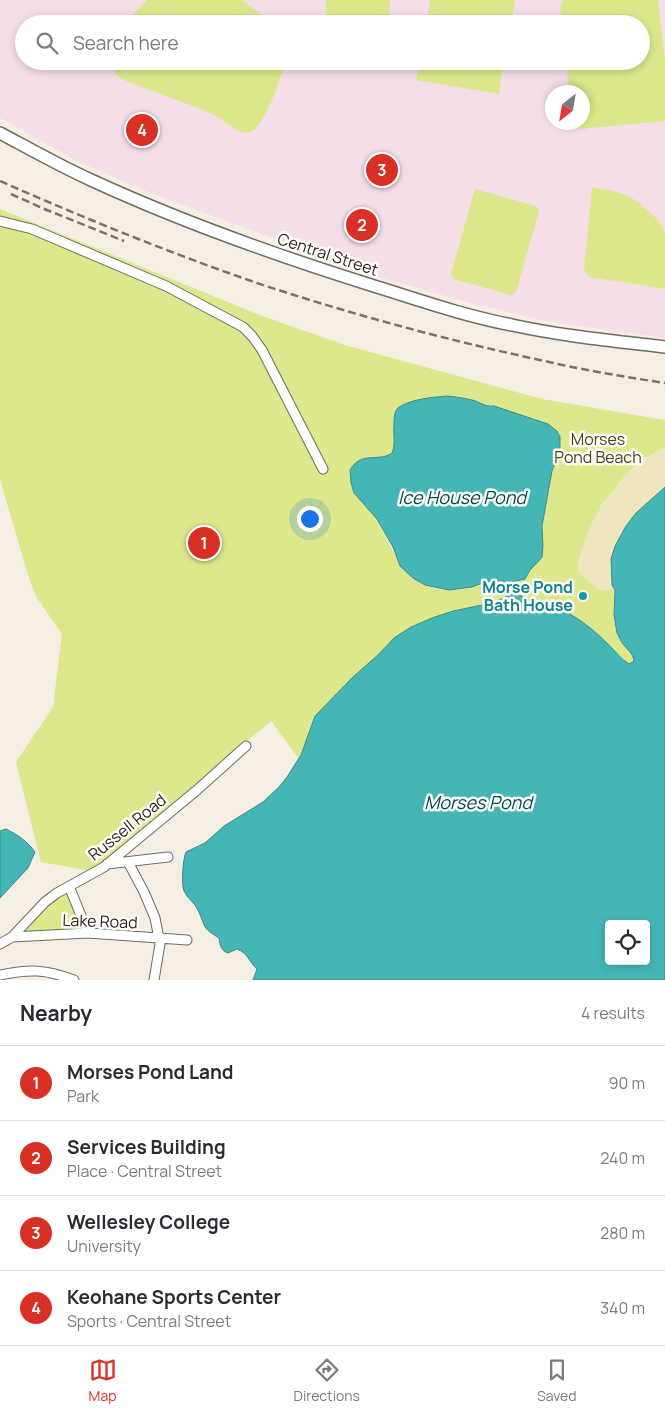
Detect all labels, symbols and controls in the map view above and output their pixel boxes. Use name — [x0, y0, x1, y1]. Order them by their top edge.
search box — [15, 15, 650, 70]
icon: search — [33, 29, 61, 57]
text: Search here — [73, 30, 179, 56]
north arrow — [545, 85, 590, 130]
pin: 4 — [126, 111, 158, 149]
pin: 3 — [366, 151, 398, 189]
pin: 2 — [346, 206, 378, 244]
street label: Central Street — [275, 227, 381, 281]
park label: Morses Pond Beach — [554, 428, 642, 468]
water label: Ice House Pond — [398, 485, 528, 509]
your location — [297, 506, 323, 532]
pin: 1 — [188, 524, 220, 562]
place label: Morse Pond Bath House — [482, 576, 573, 616]
marker: Morse Pond Bath House — [577, 590, 589, 602]
street label: Russell Road — [83, 789, 171, 865]
water label: Morses Pond — [424, 790, 534, 814]
street label: Lake Road — [62, 909, 138, 933]
map controls — [605, 920, 650, 965]
button: locate — [605, 920, 650, 965]
text: Nearby — [20, 999, 92, 1027]
text: 4 results — [581, 1002, 645, 1024]
text: Morses Pond Land — [67, 1059, 234, 1085]
text: 1 — [32, 1072, 40, 1094]
text: 90 m — [609, 1072, 645, 1094]
text: Park — [67, 1085, 99, 1107]
text: Services Building — [67, 1134, 226, 1160]
text: 2 — [31, 1147, 41, 1169]
text: 240 m — [600, 1147, 645, 1169]
text: Place · Central Street — [67, 1160, 222, 1182]
text: Wellesley College — [67, 1209, 230, 1235]
text: 3 — [31, 1222, 41, 1244]
text: 280 m — [600, 1222, 645, 1244]
text: University — [67, 1235, 141, 1257]
text: Keohane Sports Center — [67, 1284, 281, 1310]
text: 4 — [31, 1297, 41, 1319]
text: 340 m — [600, 1297, 645, 1319]
text: Sports · Central Street — [67, 1310, 231, 1332]
tab: Map — [89, 1356, 117, 1405]
tab: Directions — [294, 1356, 360, 1405]
tab: Saved — [537, 1356, 576, 1405]

